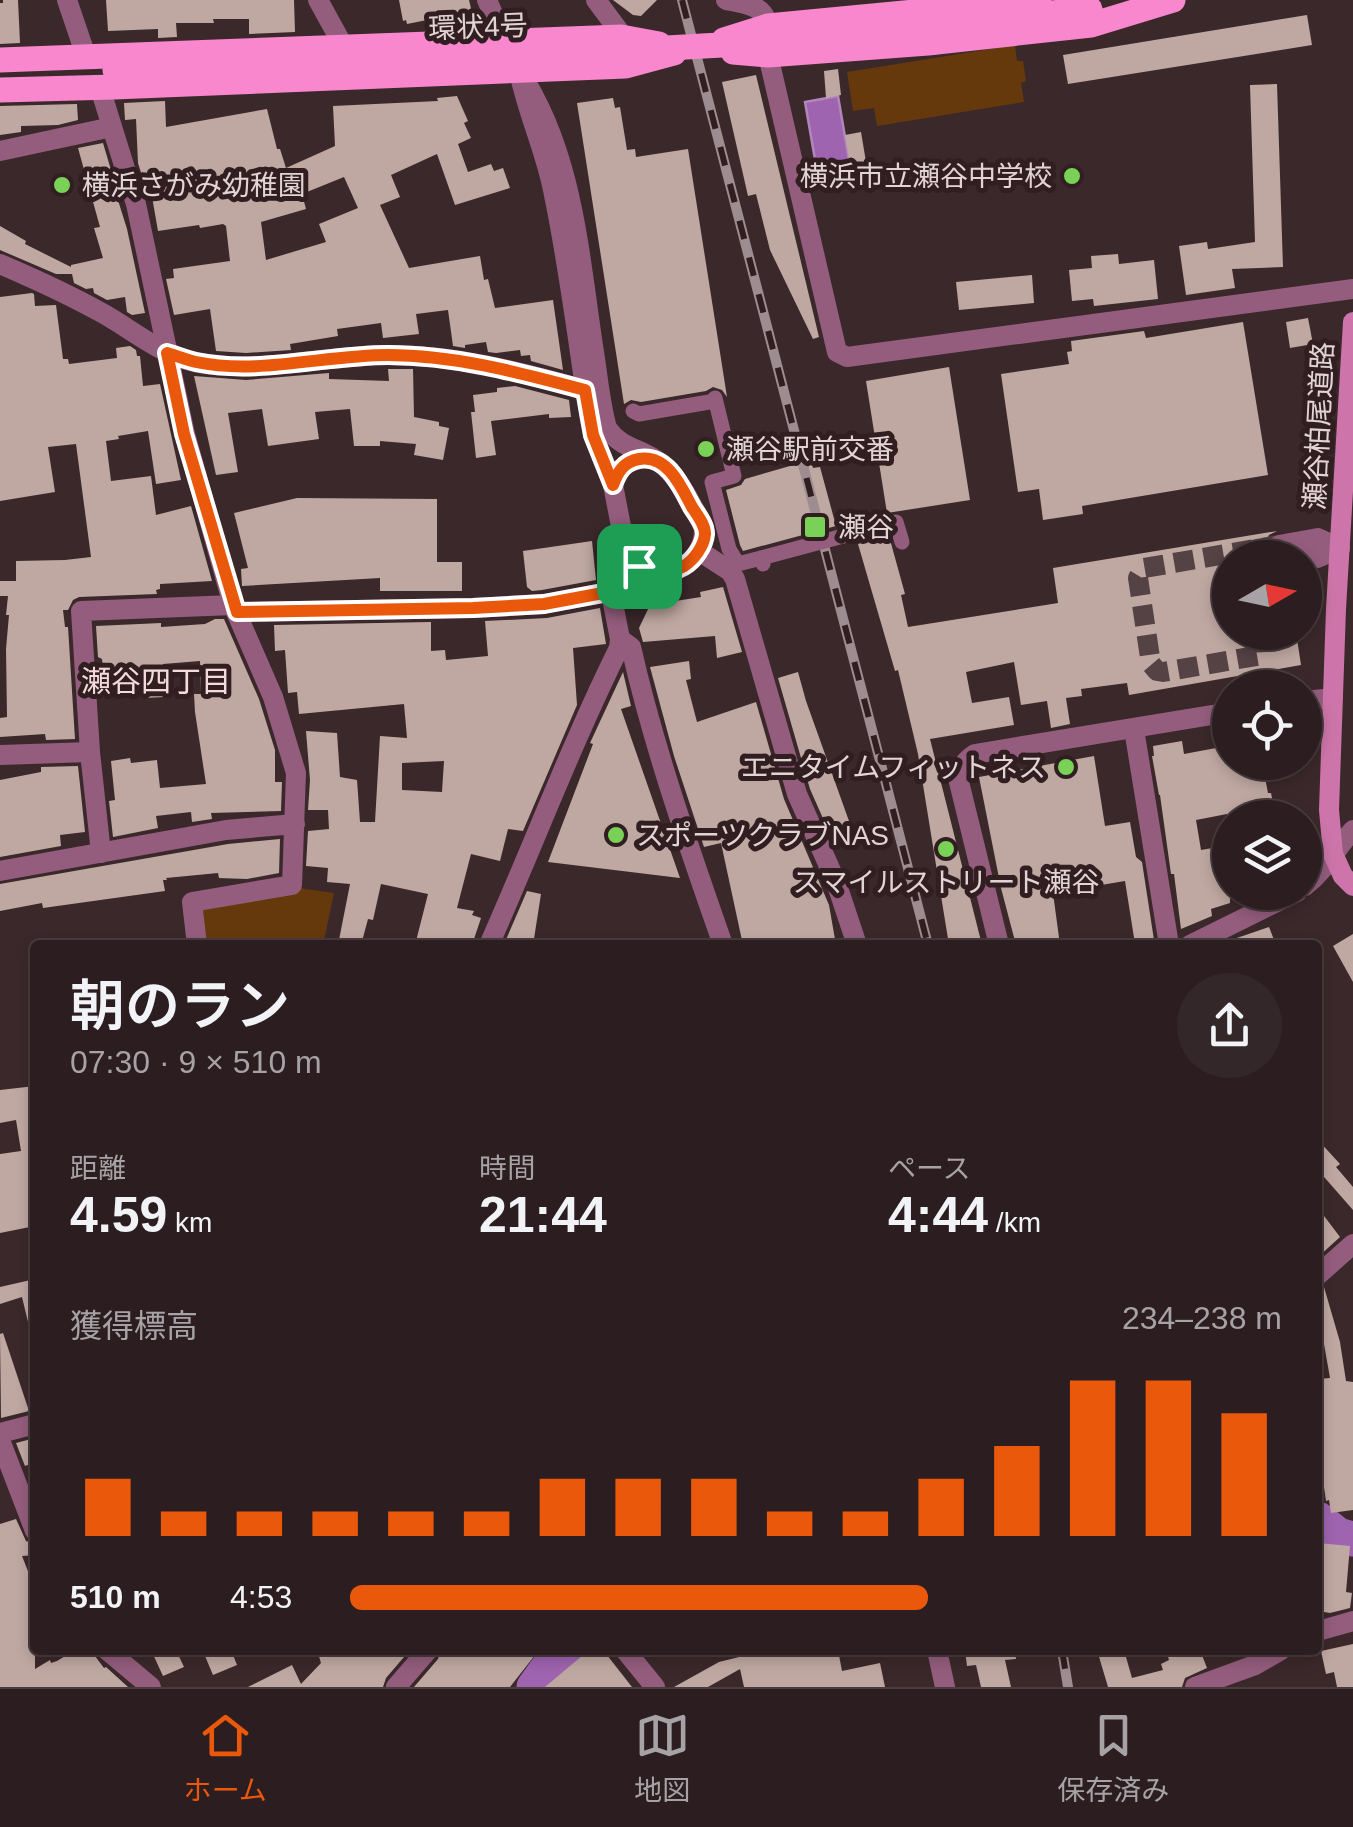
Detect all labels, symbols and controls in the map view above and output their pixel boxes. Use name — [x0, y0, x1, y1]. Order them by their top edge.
street label: 環状4号 — [428, 10, 528, 44]
place label: 横浜市立瀬谷中学校 — [800, 161, 1052, 192]
marker: 横浜市立瀬谷中学校 — [1061, 165, 1083, 187]
place label: 横浜さがみ幼稚園 — [82, 170, 306, 201]
marker: 横浜さがみ幼稚園 — [51, 174, 73, 196]
street label: 瀬谷柏尾道路 — [1299, 341, 1339, 511]
place label: 瀬谷駅前交番 — [726, 434, 894, 465]
marker: 瀬谷駅前交番 — [695, 438, 717, 460]
place label: 瀬谷 — [838, 512, 894, 543]
marker: 瀬谷 — [802, 514, 828, 540]
pin — [597, 524, 682, 609]
icon: arrive — [612, 539, 667, 594]
north arrow — [1212, 540, 1322, 650]
map controls — [1212, 540, 1322, 910]
district label: 瀬谷四丁目 — [81, 665, 231, 698]
button: locate — [1212, 670, 1322, 780]
place label: エニタイムフィットネス — [741, 752, 1046, 783]
marker: エニタイムフィットネス — [1055, 756, 1077, 778]
button: layers — [1212, 800, 1322, 910]
place label: スポーツクラブNAS — [636, 820, 889, 851]
marker: スポーツクラブNAS — [605, 824, 627, 846]
marker: スマイルストリート瀬谷 — [935, 838, 957, 860]
place label: スマイルストリート瀬谷 — [792, 867, 1100, 898]
button: share — [1177, 973, 1282, 1078]
text: 朝のラン — [70, 975, 290, 1037]
text: 07:30 · 9 × 510 m — [70, 1044, 322, 1080]
text: 距離 — [70, 1153, 126, 1184]
text: 時間 — [479, 1153, 535, 1184]
text: ペース — [888, 1153, 971, 1184]
text: 4.59 — [70, 1187, 167, 1243]
text: 21:44 — [479, 1187, 607, 1243]
text: 4:44 — [888, 1187, 988, 1243]
text: km — [167, 1207, 212, 1238]
text: /km — [988, 1207, 1041, 1238]
text: 234–238 m — [1122, 1300, 1282, 1336]
text: 獲得標高 — [70, 1308, 198, 1344]
text: 510 m — [70, 1579, 161, 1615]
text: 4:53 — [230, 1579, 292, 1615]
tab: ホーム — [184, 1708, 267, 1808]
tab: 地図 — [634, 1708, 690, 1808]
tab: 保存済み — [1057, 1708, 1169, 1808]

